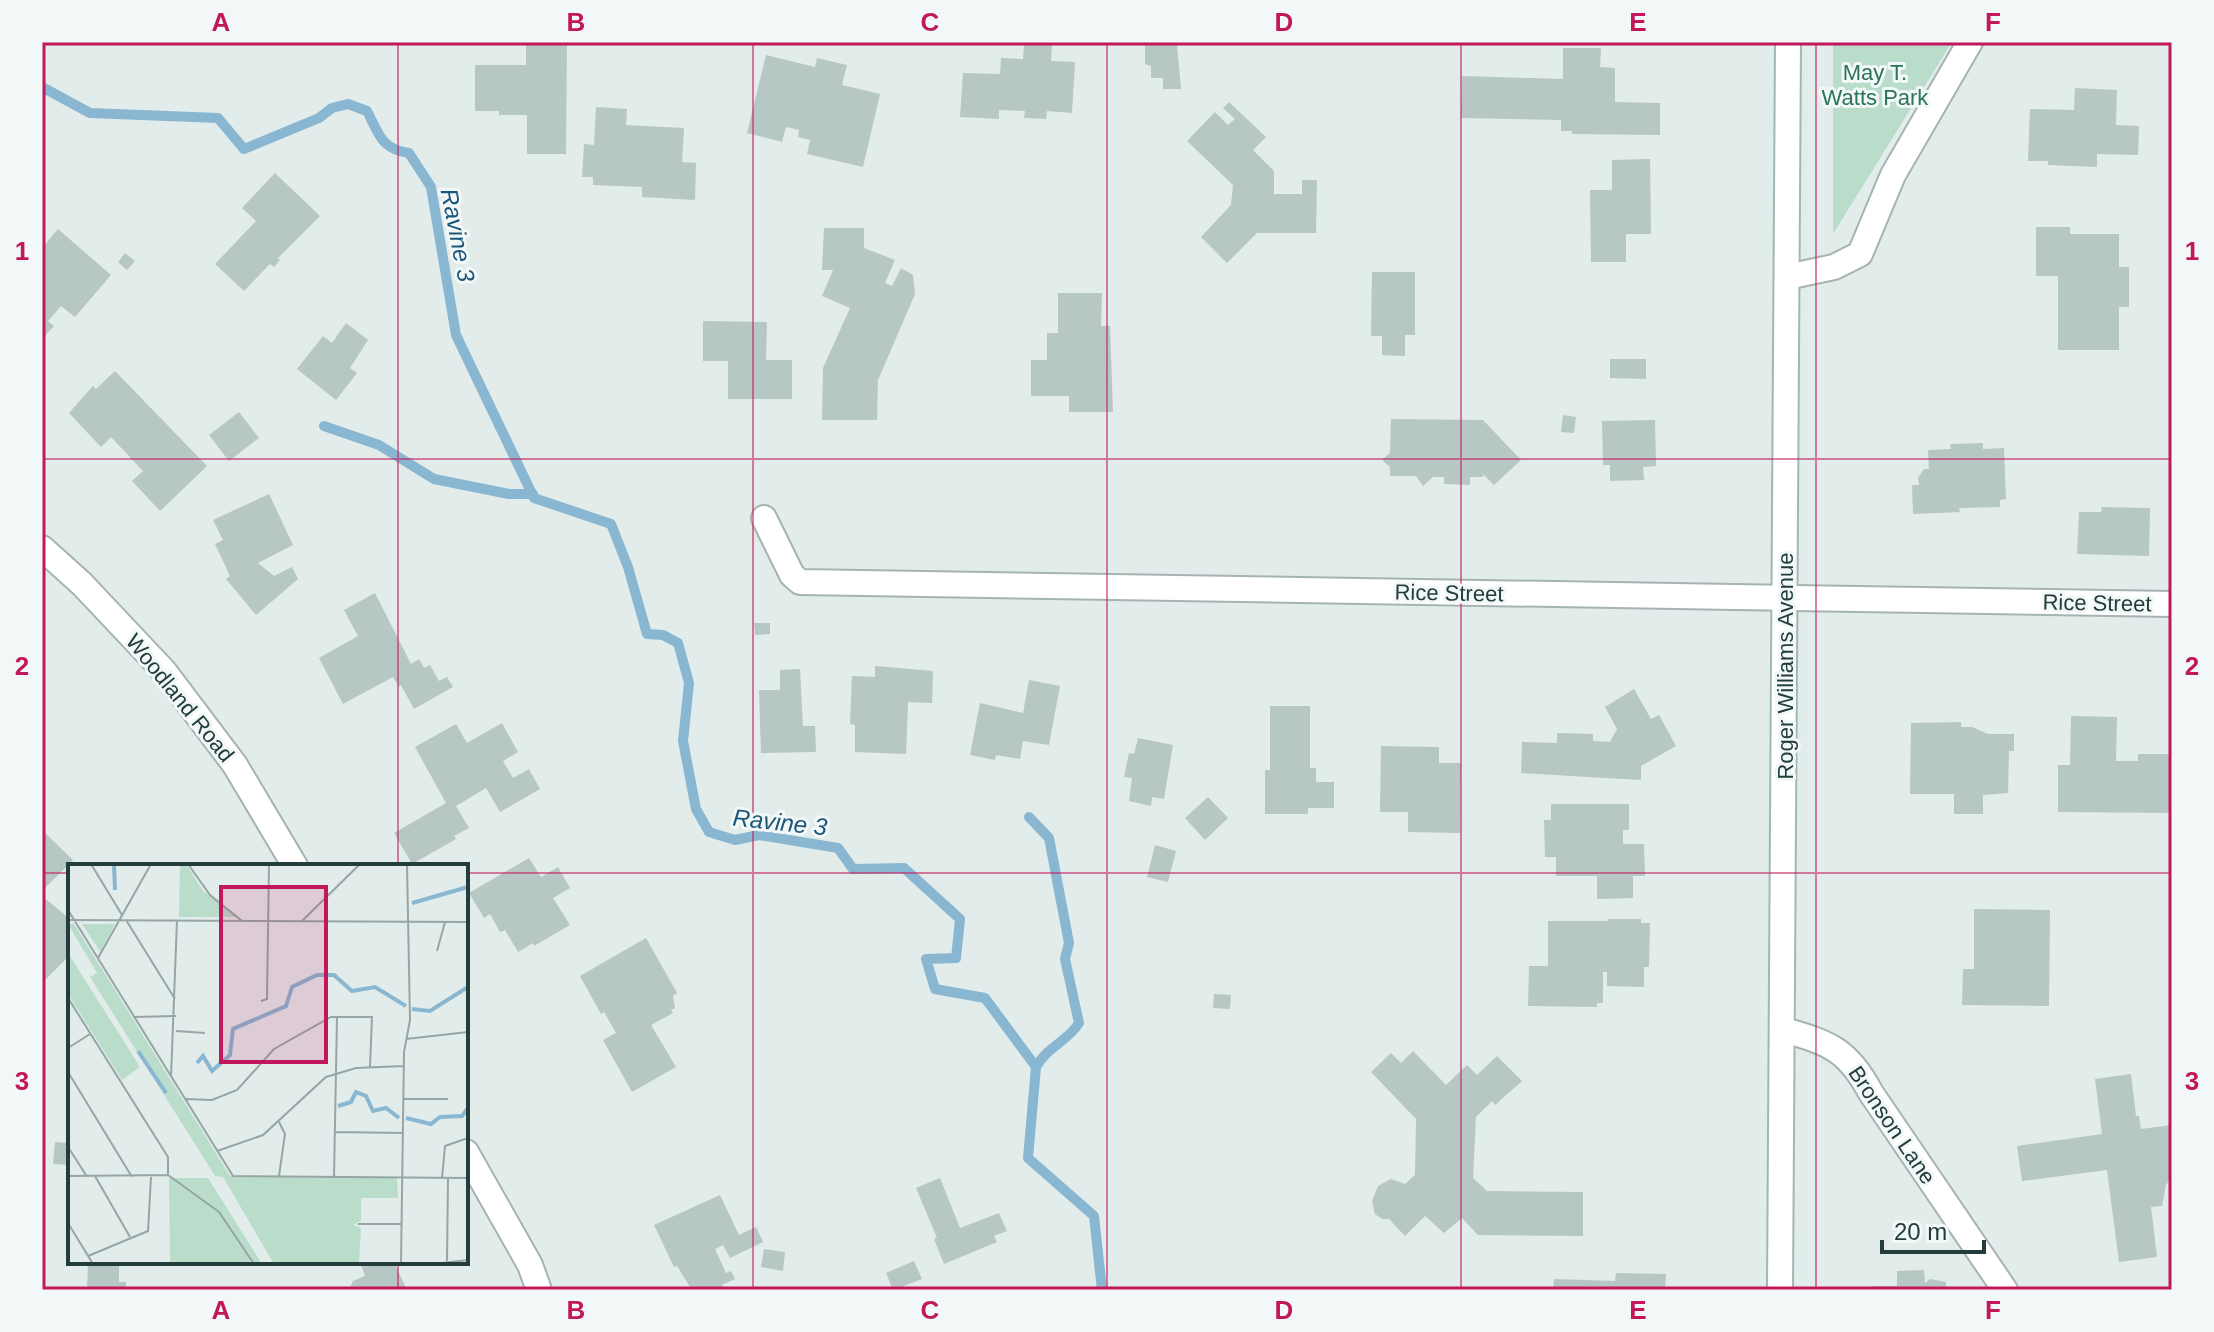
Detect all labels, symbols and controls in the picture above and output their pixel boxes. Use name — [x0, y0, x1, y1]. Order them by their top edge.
text: A — [212, 7, 231, 37]
text: B — [567, 7, 585, 37]
text: C — [921, 7, 940, 37]
text: D — [1275, 7, 1293, 37]
text: E — [1629, 7, 1647, 37]
text: F — [1985, 7, 2001, 37]
park label: May T. Watts Park — [1822, 60, 1929, 110]
water label: Ravine 3 — [436, 186, 480, 285]
text: 1 — [15, 236, 29, 266]
text: 1 — [2185, 236, 2199, 266]
street label: Roger Williams Avenue — [1773, 552, 1798, 780]
street label: Rice Street — [1394, 580, 1504, 606]
street label: Rice Street — [2042, 590, 2152, 616]
street label: Woodland Road — [121, 629, 239, 767]
text: 2 — [15, 651, 29, 681]
text: 2 — [2185, 651, 2199, 681]
water label: Ravine 3 — [731, 804, 829, 840]
inset map — [68, 864, 468, 1264]
street label: Bronson Lane — [1843, 1061, 1941, 1189]
text: 3 — [15, 1066, 29, 1096]
text: 3 — [2185, 1066, 2199, 1096]
scale bar — [1882, 1204, 1984, 1254]
text: 20 m — [1894, 1218, 1947, 1245]
text: A — [212, 1295, 231, 1325]
text: B — [567, 1295, 585, 1325]
text: C — [921, 1295, 940, 1325]
text: D — [1275, 1295, 1293, 1325]
text: E — [1629, 1295, 1647, 1325]
text: F — [1985, 1295, 2001, 1325]

